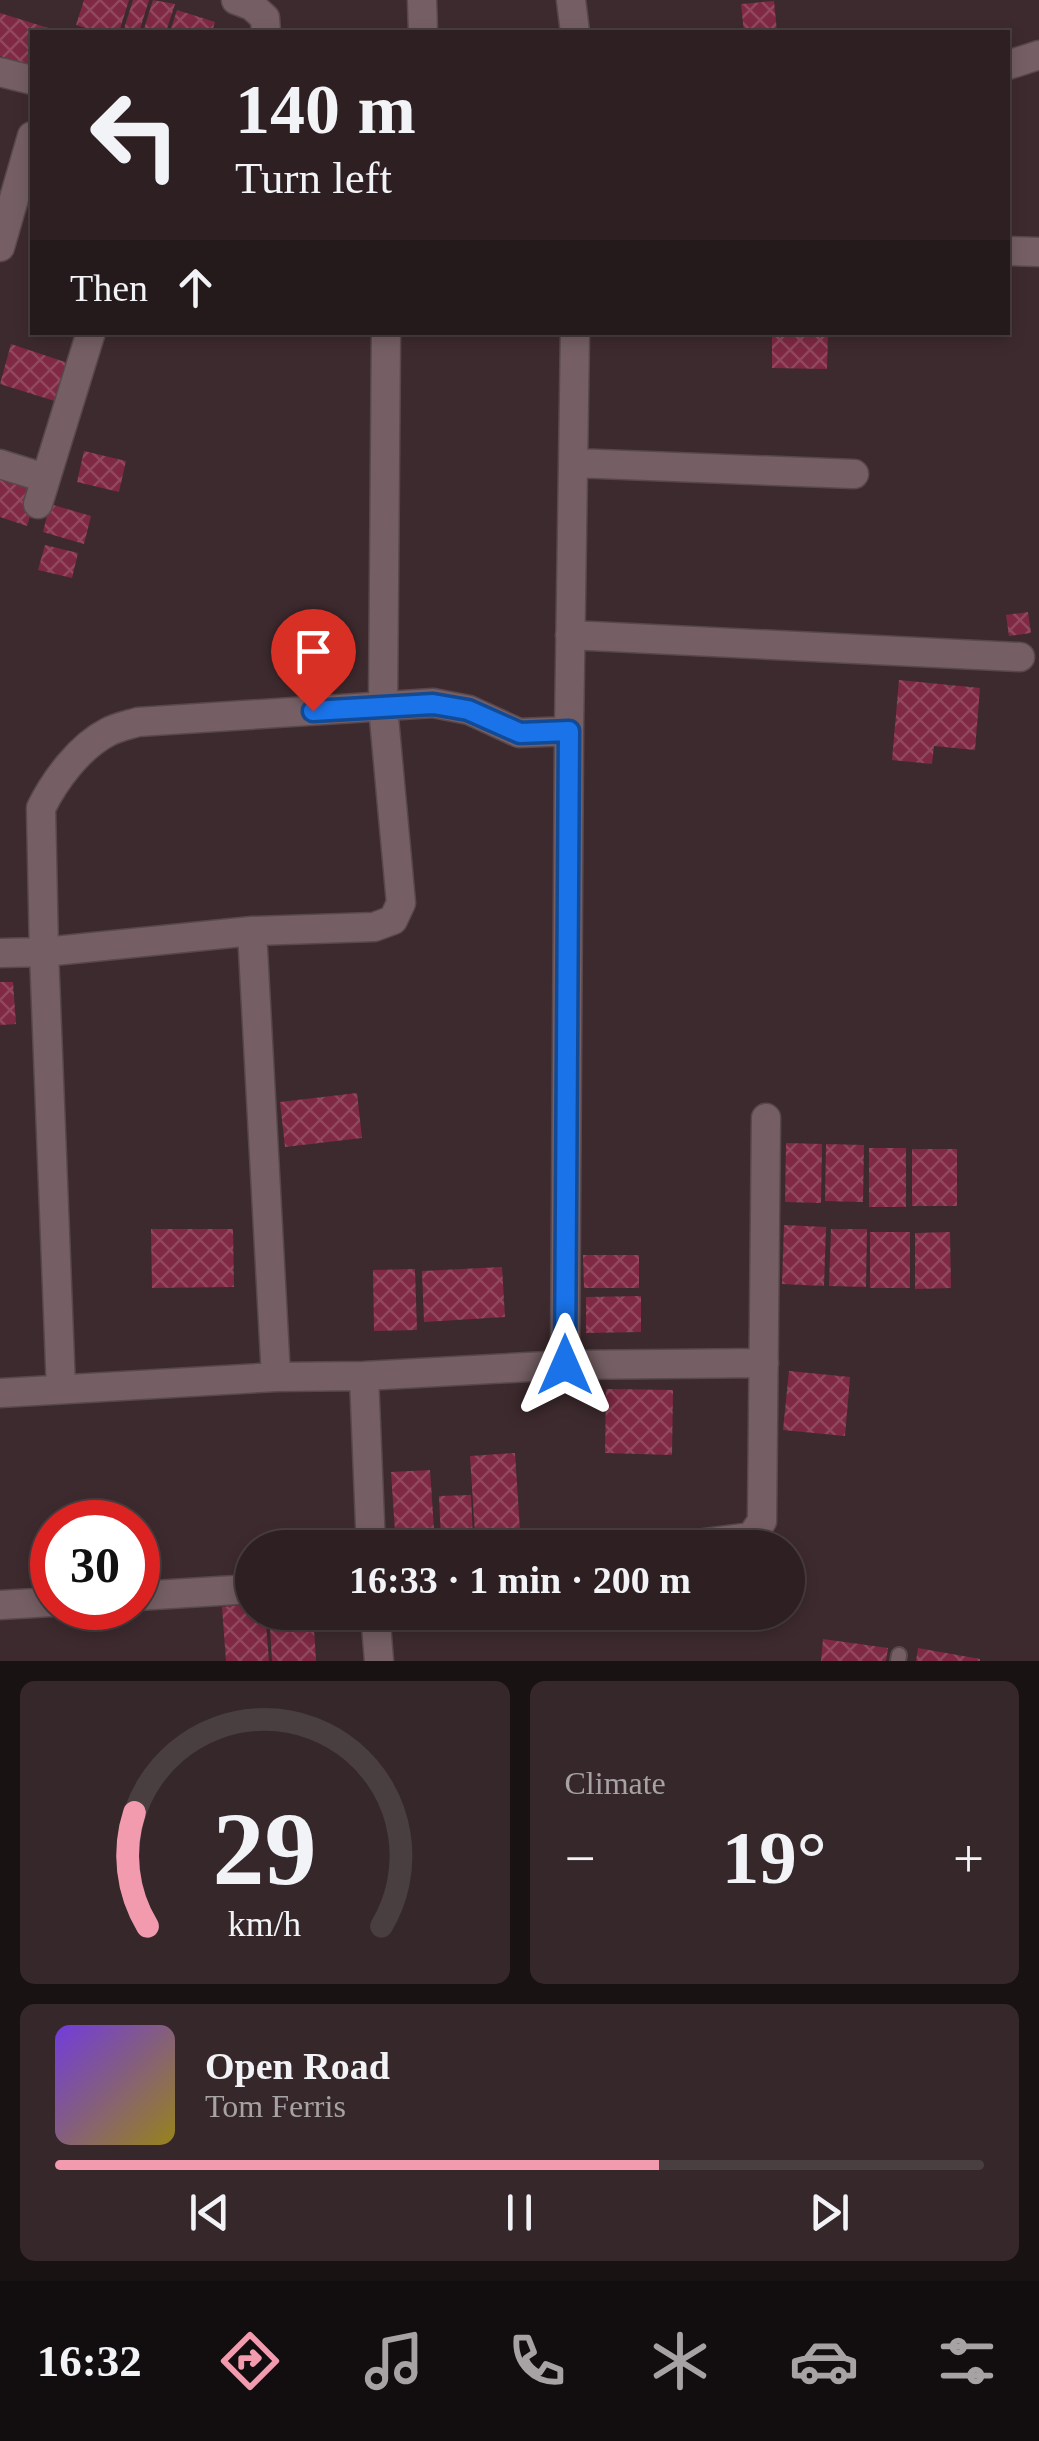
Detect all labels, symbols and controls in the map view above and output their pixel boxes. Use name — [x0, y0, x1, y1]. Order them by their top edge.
icon: left — [70, 70, 200, 200]
text: 140 m — [235, 71, 416, 148]
text: Turn left — [235, 153, 392, 203]
icon: ahead — [168, 260, 223, 315]
text: Then — [70, 267, 148, 309]
pin — [271, 609, 356, 712]
icon: arrive — [286, 624, 341, 679]
position arrow — [513, 1313, 617, 1417]
speed limit sign: 30 — [30, 1500, 160, 1630]
text: 16:33 · 1 min · 200 m — [349, 1559, 691, 1601]
text: Climate — [565, 1765, 666, 1801]
text: 29 — [213, 1791, 317, 1906]
text: 19° — [722, 1816, 827, 1899]
text: − — [565, 1828, 596, 1889]
text: + — [953, 1828, 984, 1889]
text: km/h — [228, 1904, 302, 1944]
text: Open Road — [205, 2045, 390, 2087]
text: Tom Ferris — [205, 2088, 346, 2124]
icon: previous — [182, 2185, 237, 2240]
icon: pause — [492, 2185, 547, 2240]
icon: next — [802, 2185, 857, 2240]
icon: directions — [215, 2326, 285, 2396]
icon: music — [359, 2326, 429, 2396]
icon: phone — [502, 2326, 572, 2396]
icon: climate — [645, 2326, 715, 2396]
icon: car — [789, 2326, 859, 2396]
icon: filters — [932, 2326, 1002, 2396]
text: 16:32 — [37, 2336, 142, 2386]

